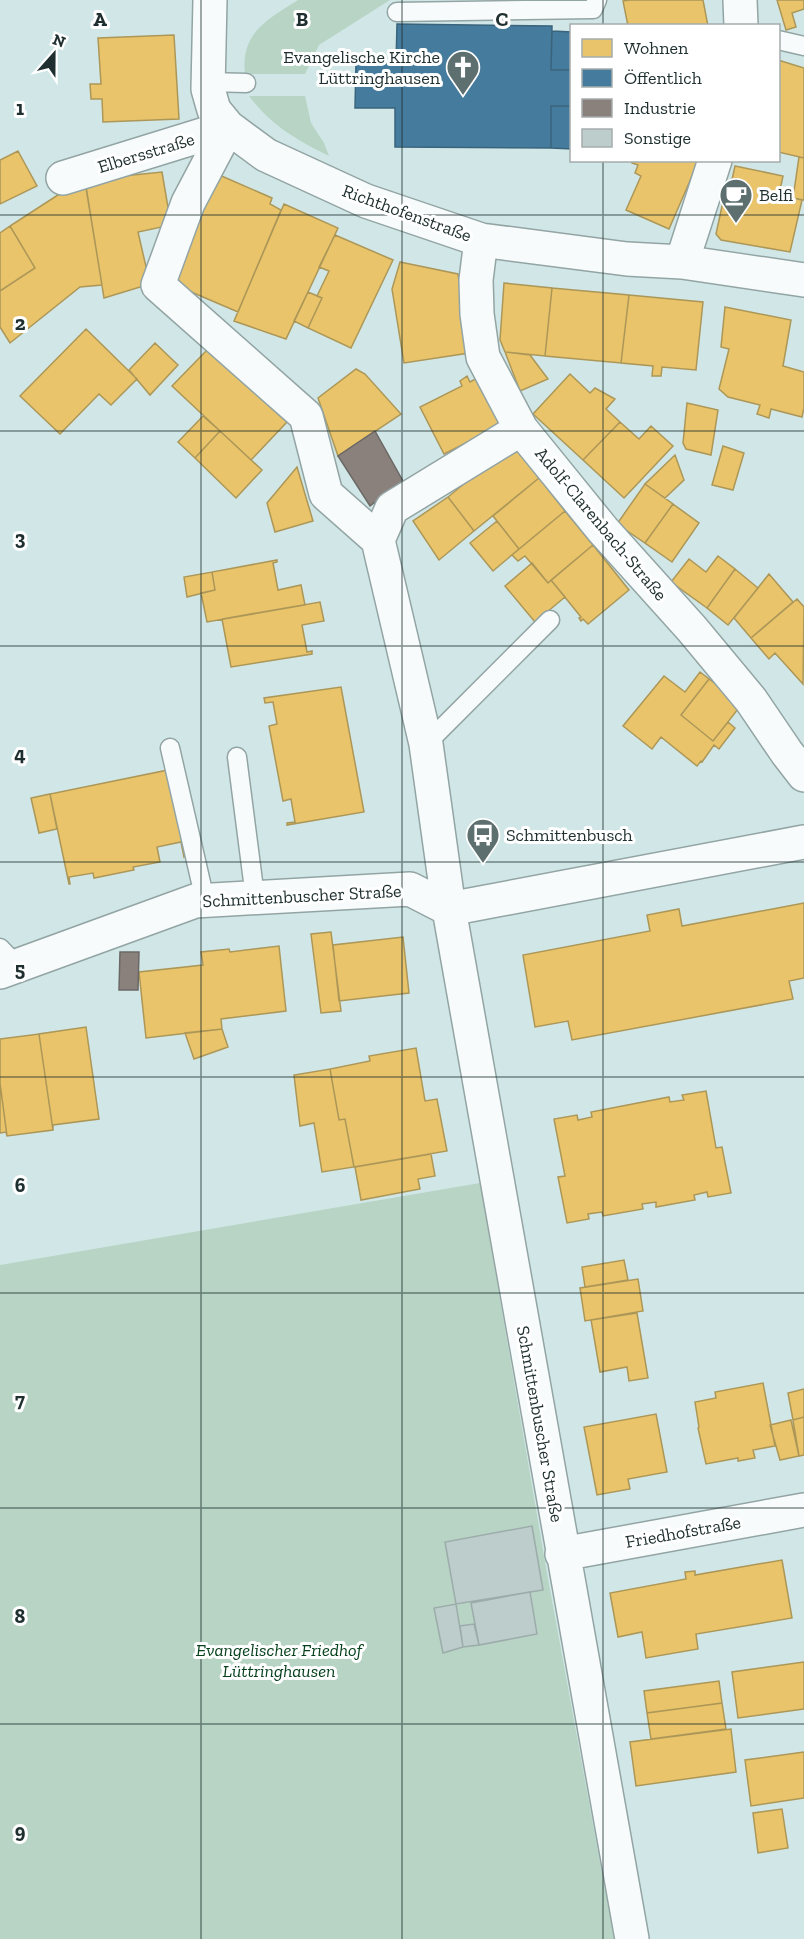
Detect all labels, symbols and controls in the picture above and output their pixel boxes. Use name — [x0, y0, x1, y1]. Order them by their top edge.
text: A — [93, 7, 107, 31]
text: B — [296, 7, 308, 31]
text: C — [496, 7, 509, 31]
north arrow — [24, 24, 84, 84]
legend — [570, 24, 780, 162]
text: N — [50, 29, 68, 52]
text: Wohnen — [624, 37, 689, 59]
place label: Evangelische Kirche Lüttringhausen — [283, 46, 441, 89]
church icon: Evangelische Kirche Lüttringhausen — [445, 49, 481, 96]
text: Öffentlich — [624, 67, 702, 89]
text: 1 — [16, 96, 24, 120]
text: Industrie — [624, 97, 696, 119]
text: Sonstige — [624, 127, 691, 149]
street label: Elbersstraße — [95, 128, 197, 178]
cafe icon: Belfi — [718, 177, 754, 224]
street label: Richthofenstraße — [339, 179, 475, 247]
place label: Belfi — [759, 184, 793, 206]
text: 2 — [15, 311, 26, 335]
street label: Adolf-Clarenbach-Straße — [530, 443, 672, 605]
text: 3 — [15, 526, 26, 550]
text: 4 — [14, 742, 26, 766]
bus stop icon: Schmittenbusch — [465, 817, 501, 864]
place label: Schmittenbusch — [506, 824, 633, 846]
street label: Schmittenbuscher Straße — [202, 880, 402, 912]
text: 5 — [15, 957, 25, 981]
text: 6 — [15, 1173, 26, 1197]
street label: Schmittenbuscher Straße — [512, 1324, 568, 1524]
text: 7 — [15, 1388, 25, 1412]
street label: Friedhofstraße — [623, 1511, 743, 1553]
text: 8 — [15, 1604, 26, 1628]
park label: Evangelischer Friedhof Lüttringhausen — [196, 1639, 365, 1682]
text: 9 — [15, 1819, 26, 1843]

